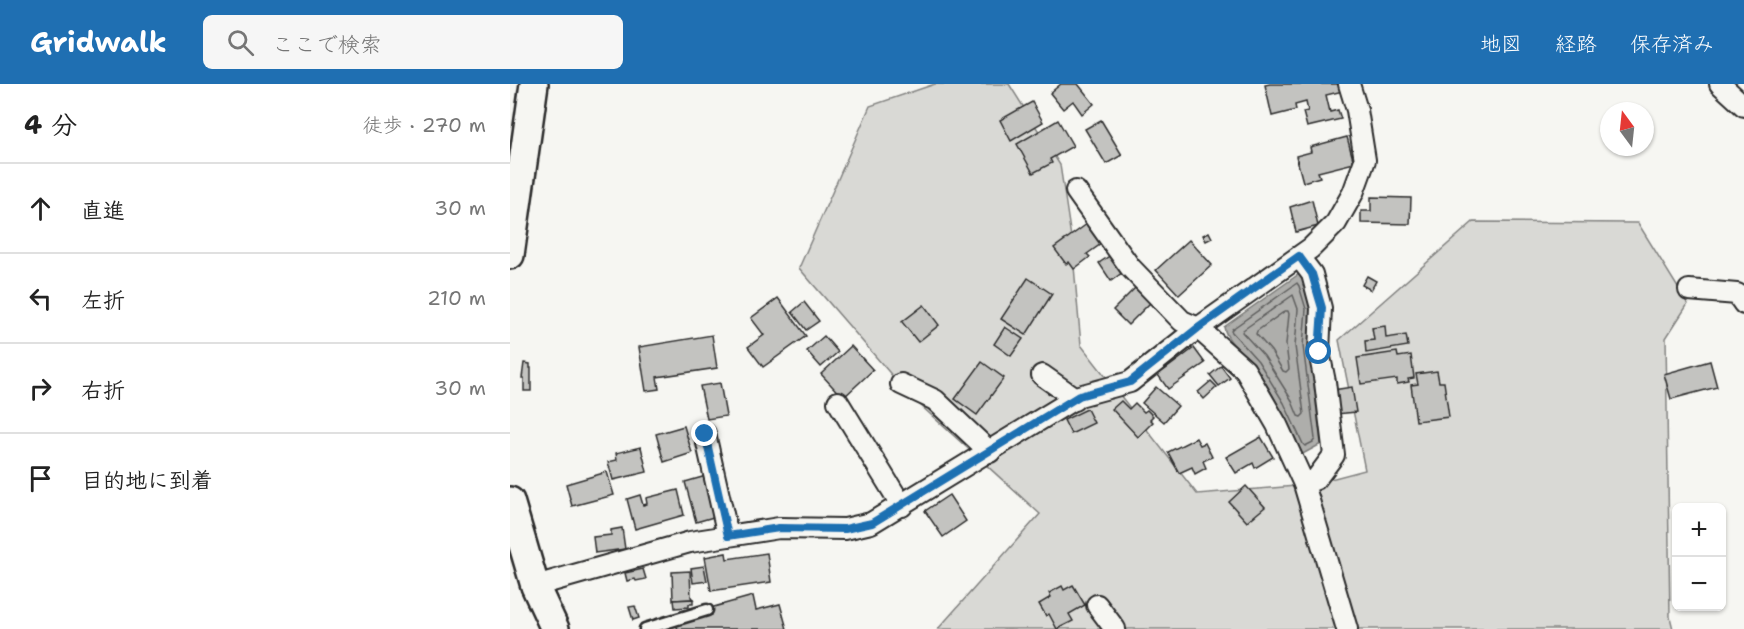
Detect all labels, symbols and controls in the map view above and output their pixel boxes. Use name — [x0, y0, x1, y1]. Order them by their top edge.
search box — [203, 15, 623, 69]
text: Gridwalk — [30, 23, 167, 61]
icon: search — [224, 26, 257, 59]
text: ここで検索 — [272, 30, 382, 59]
text: 地図 — [1480, 30, 1522, 58]
text: 経路 — [1555, 30, 1597, 58]
text: 保存済み — [1630, 30, 1714, 58]
north arrow — [1600, 102, 1654, 156]
text: 4 分 — [24, 107, 77, 142]
text: 徒歩 · 270 m — [363, 112, 486, 138]
icon: ahead — [24, 192, 57, 225]
text: 30 m — [434, 195, 486, 221]
text: 直進 — [81, 196, 125, 225]
icon: left — [24, 282, 57, 315]
text: 210 m — [427, 285, 486, 311]
text: 左折 — [81, 286, 125, 315]
route start — [1305, 338, 1331, 364]
icon: right — [24, 372, 57, 405]
text: 30 m — [434, 375, 486, 401]
text: 右折 — [81, 376, 125, 405]
route end — [691, 420, 717, 446]
icon: arrive — [24, 462, 57, 495]
text: 目的地に到着 — [81, 466, 213, 495]
map controls — [1672, 503, 1726, 611]
button: + — [1672, 503, 1726, 557]
button: − — [1672, 557, 1726, 611]

